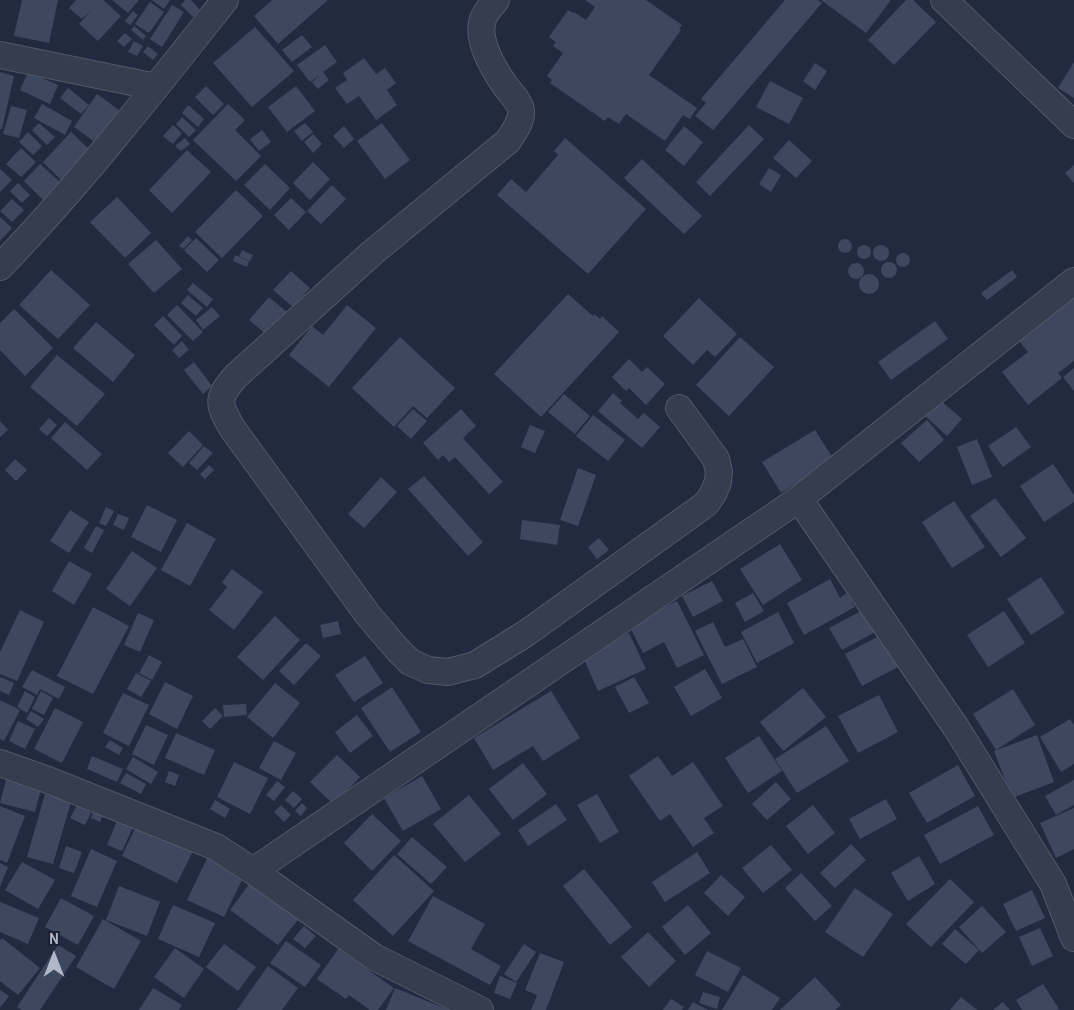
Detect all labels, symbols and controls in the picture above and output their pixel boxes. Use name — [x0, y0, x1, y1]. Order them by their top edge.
north arrow — [24, 926, 84, 986]
text: N — [49, 927, 59, 949]

